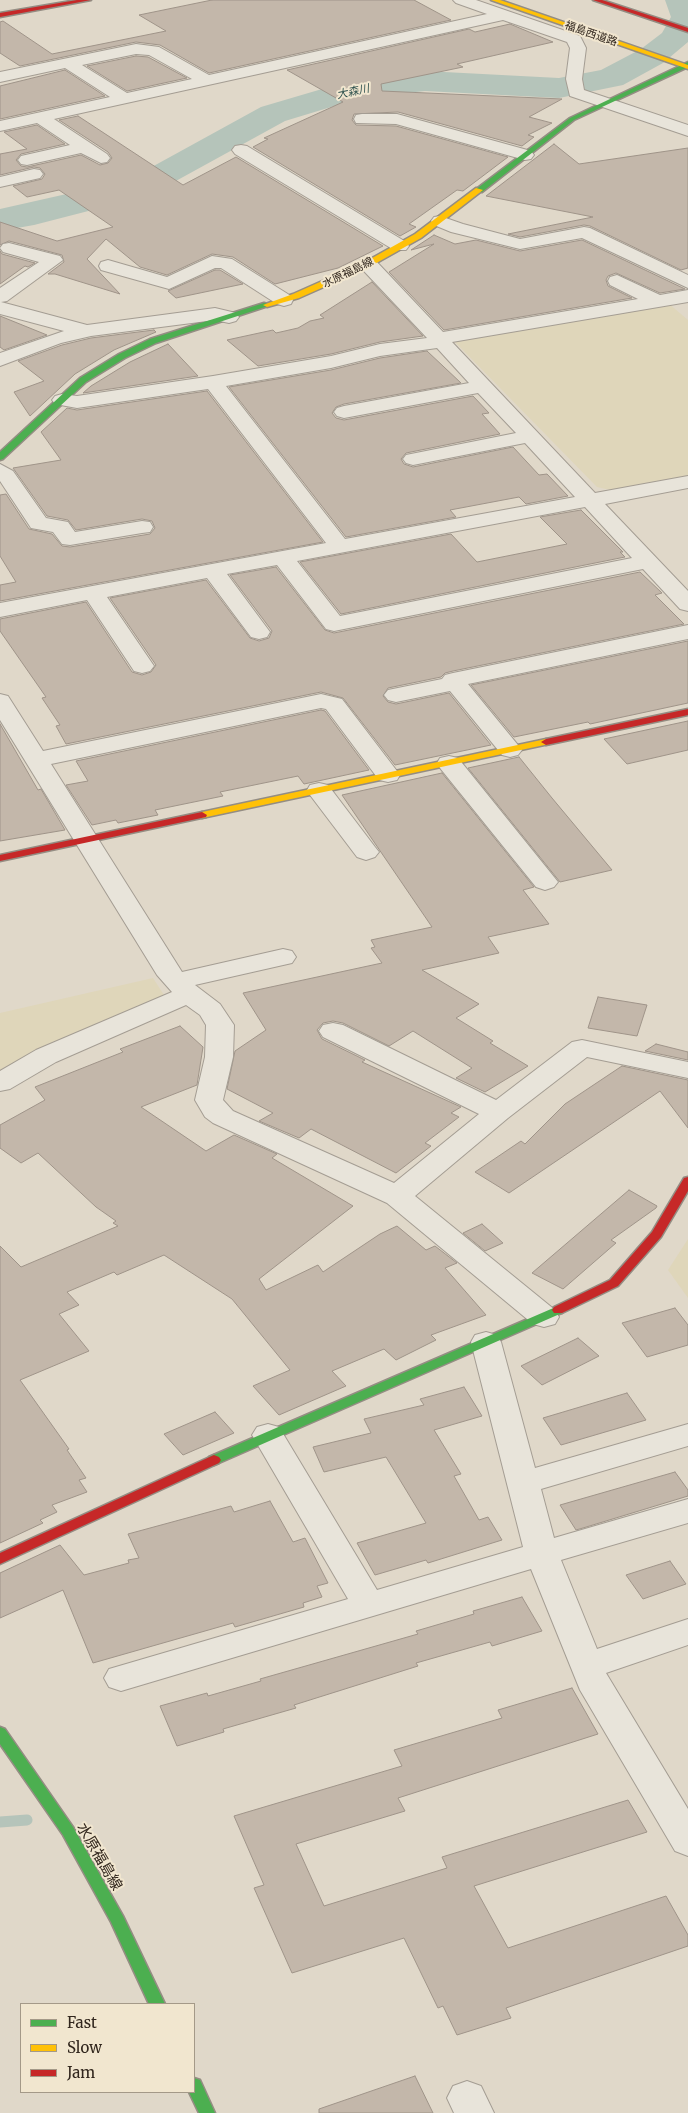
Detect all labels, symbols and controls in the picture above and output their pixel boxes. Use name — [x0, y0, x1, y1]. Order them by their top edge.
street label: 福島西道路 — [563, 19, 619, 49]
water label: 大森川 — [335, 82, 371, 102]
street label: 水原福島線 — [320, 255, 376, 291]
street label: 水原福島線 — [72, 1820, 126, 1894]
legend — [20, 2003, 195, 2093]
text: Fast — [67, 2013, 97, 2032]
text: Slow — [67, 2038, 102, 2057]
text: Jam — [67, 2063, 95, 2082]

